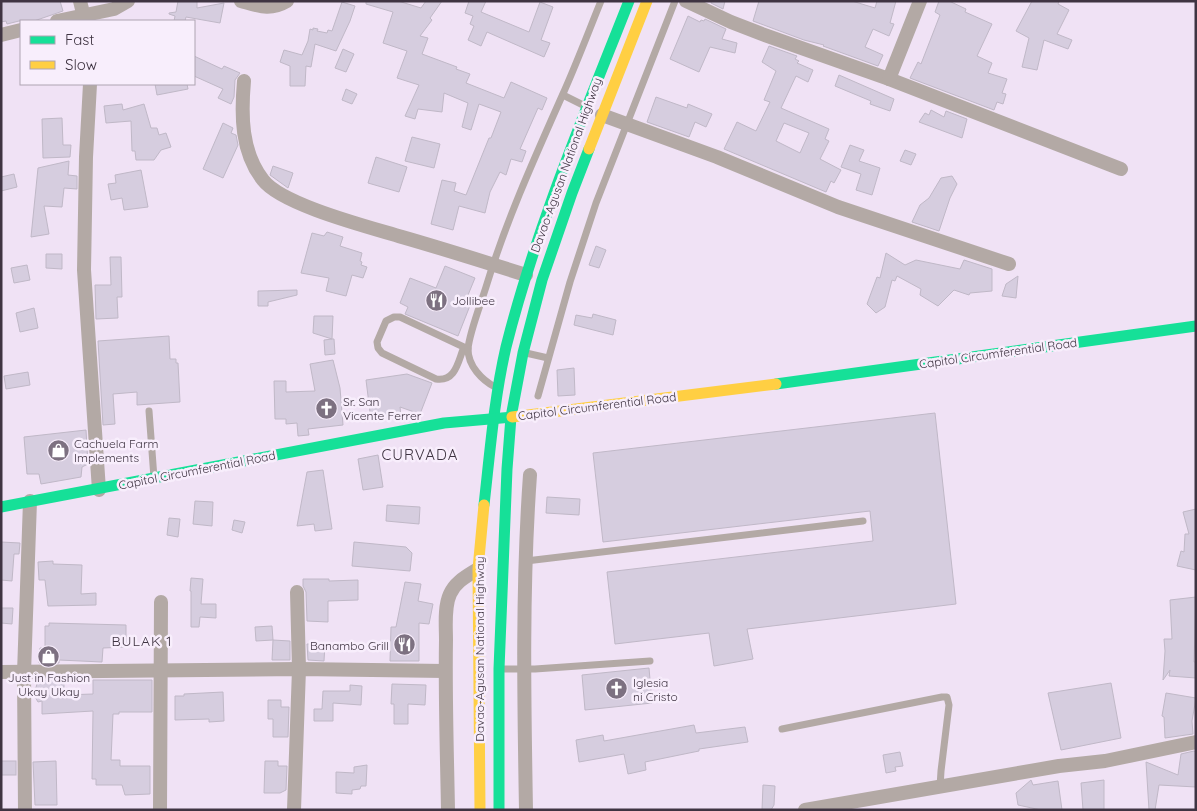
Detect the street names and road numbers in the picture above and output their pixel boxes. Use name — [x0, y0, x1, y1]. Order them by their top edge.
street label: Davao-Agusan National Highway — [527, 75, 605, 255]
street label: Capitol Circumferential Road — [918, 334, 1078, 372]
street label: Capitol Circumferential Road — [517, 389, 677, 423]
street label: Capitol Circumferential Road — [117, 447, 277, 493]
street label: Davao-Agusan National Highway — [472, 556, 487, 742]

